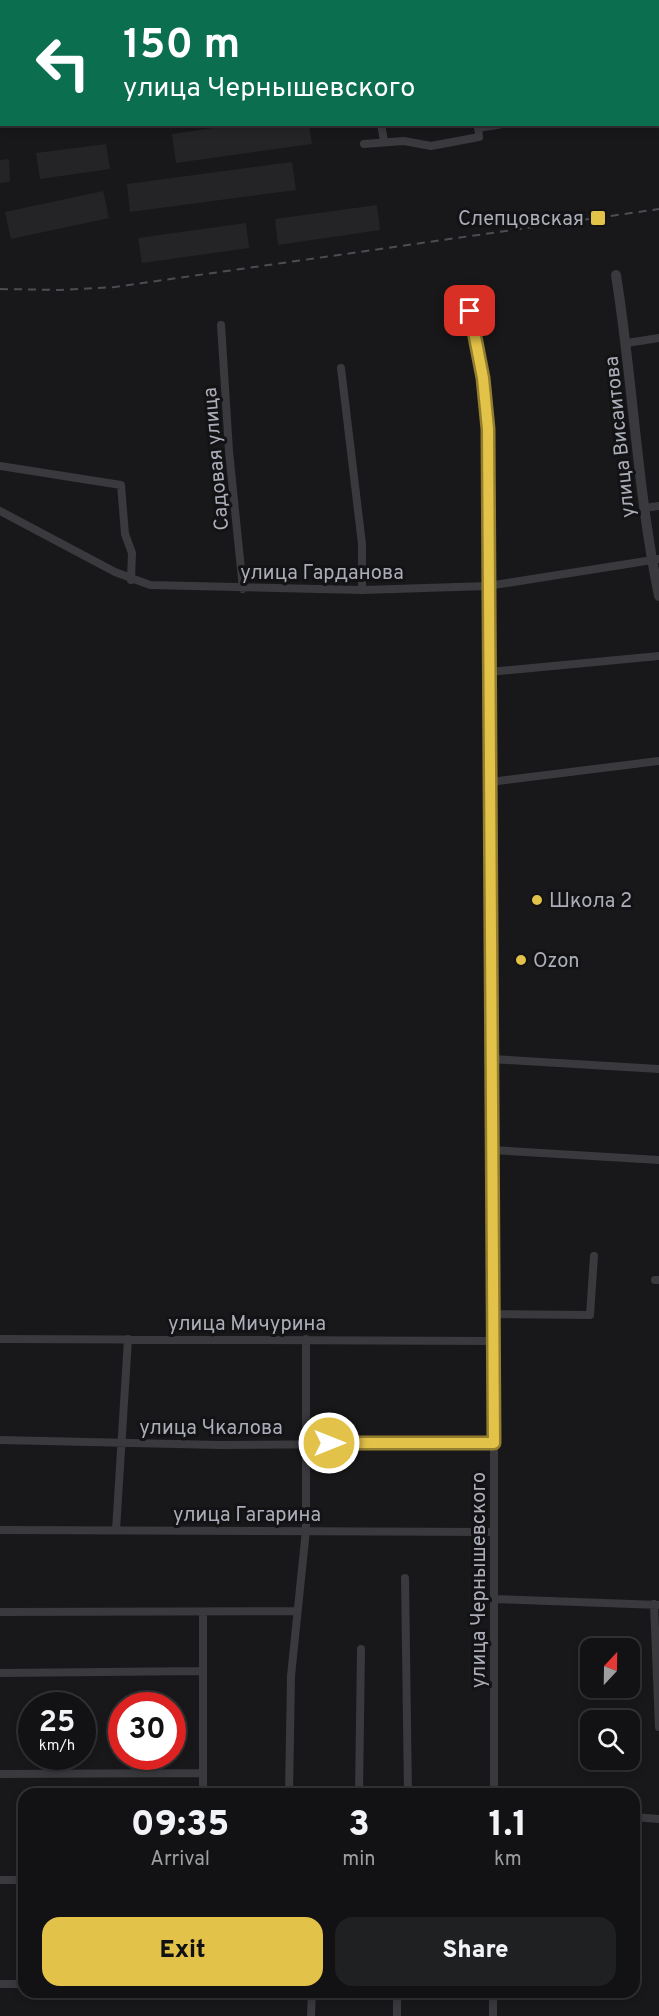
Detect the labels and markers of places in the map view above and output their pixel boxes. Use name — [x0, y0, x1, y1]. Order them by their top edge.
place label: Слепцовская — [458, 207, 584, 233]
marker: Слепцовская — [589, 209, 607, 227]
pin — [444, 285, 495, 336]
place label: Школа 2 — [549, 889, 632, 915]
marker: Школа 2 — [530, 893, 544, 907]
place label: Ozon — [533, 949, 579, 975]
marker: Ozon — [514, 953, 528, 967]

